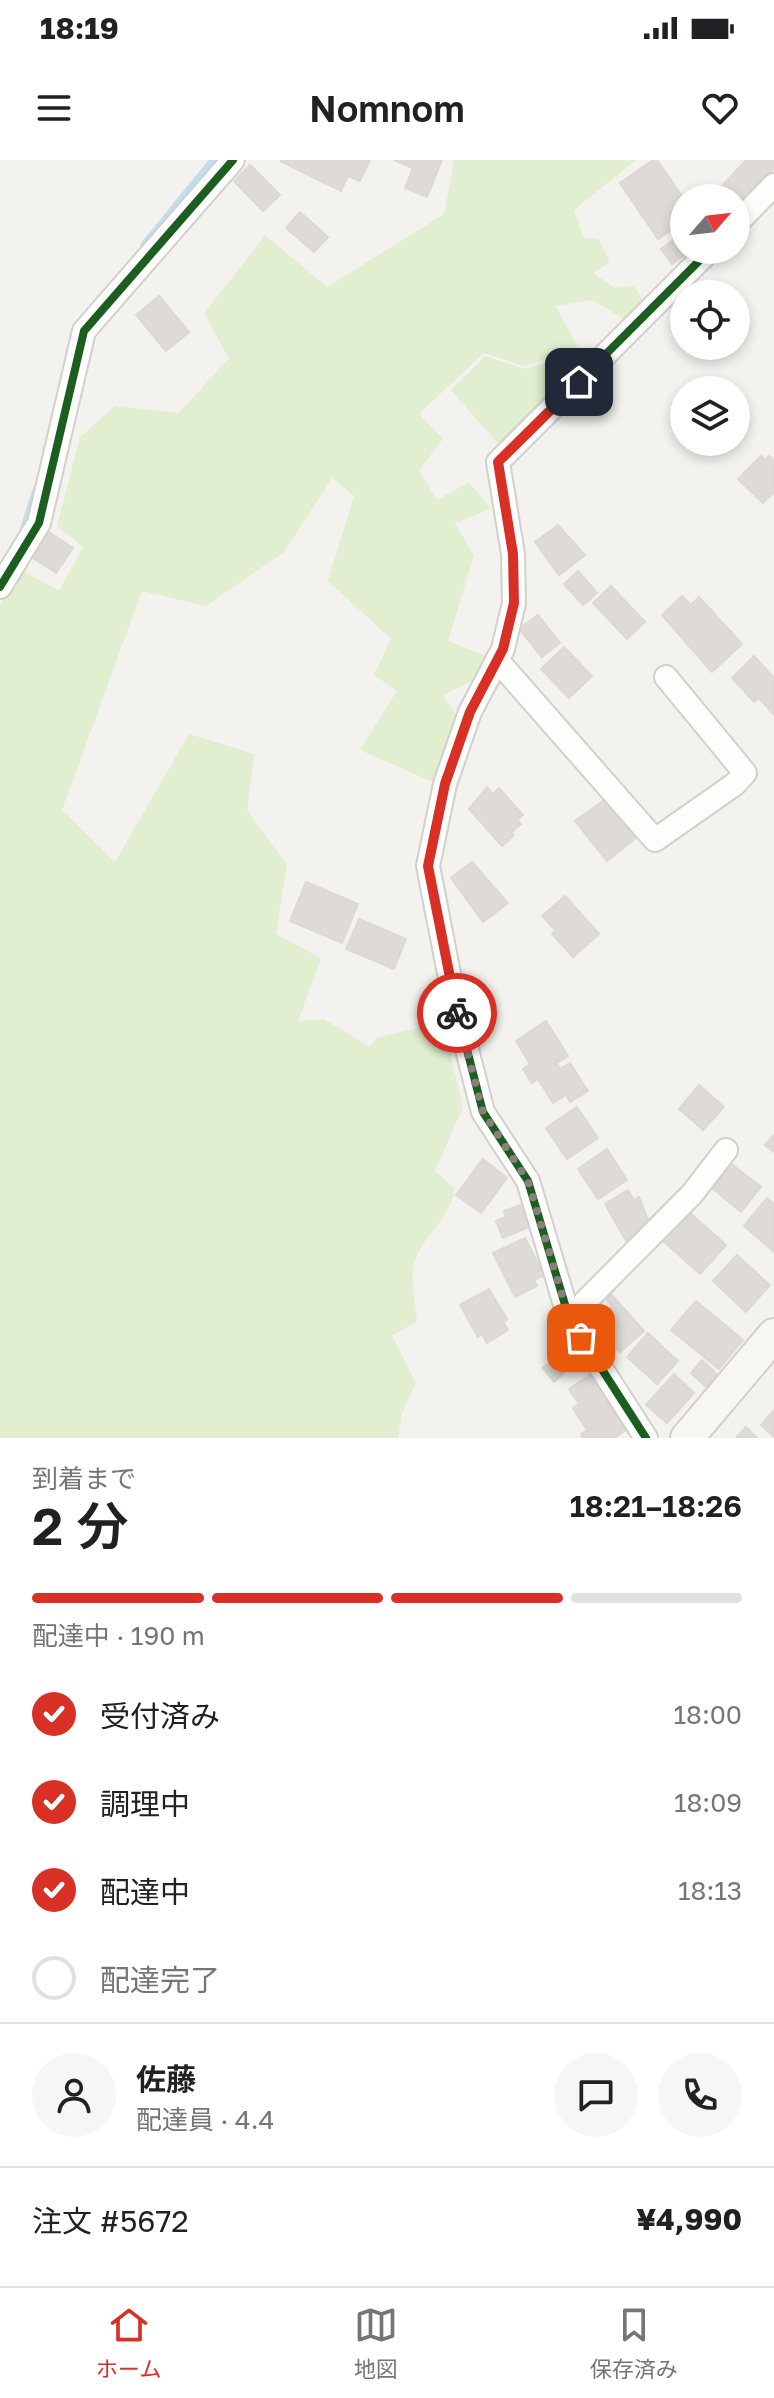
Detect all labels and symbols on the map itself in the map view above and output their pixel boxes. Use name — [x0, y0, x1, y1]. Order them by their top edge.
north arrow — [670, 184, 750, 264]
pin — [545, 348, 613, 416]
courier — [417, 973, 497, 1053]
pin — [547, 1304, 615, 1372]

